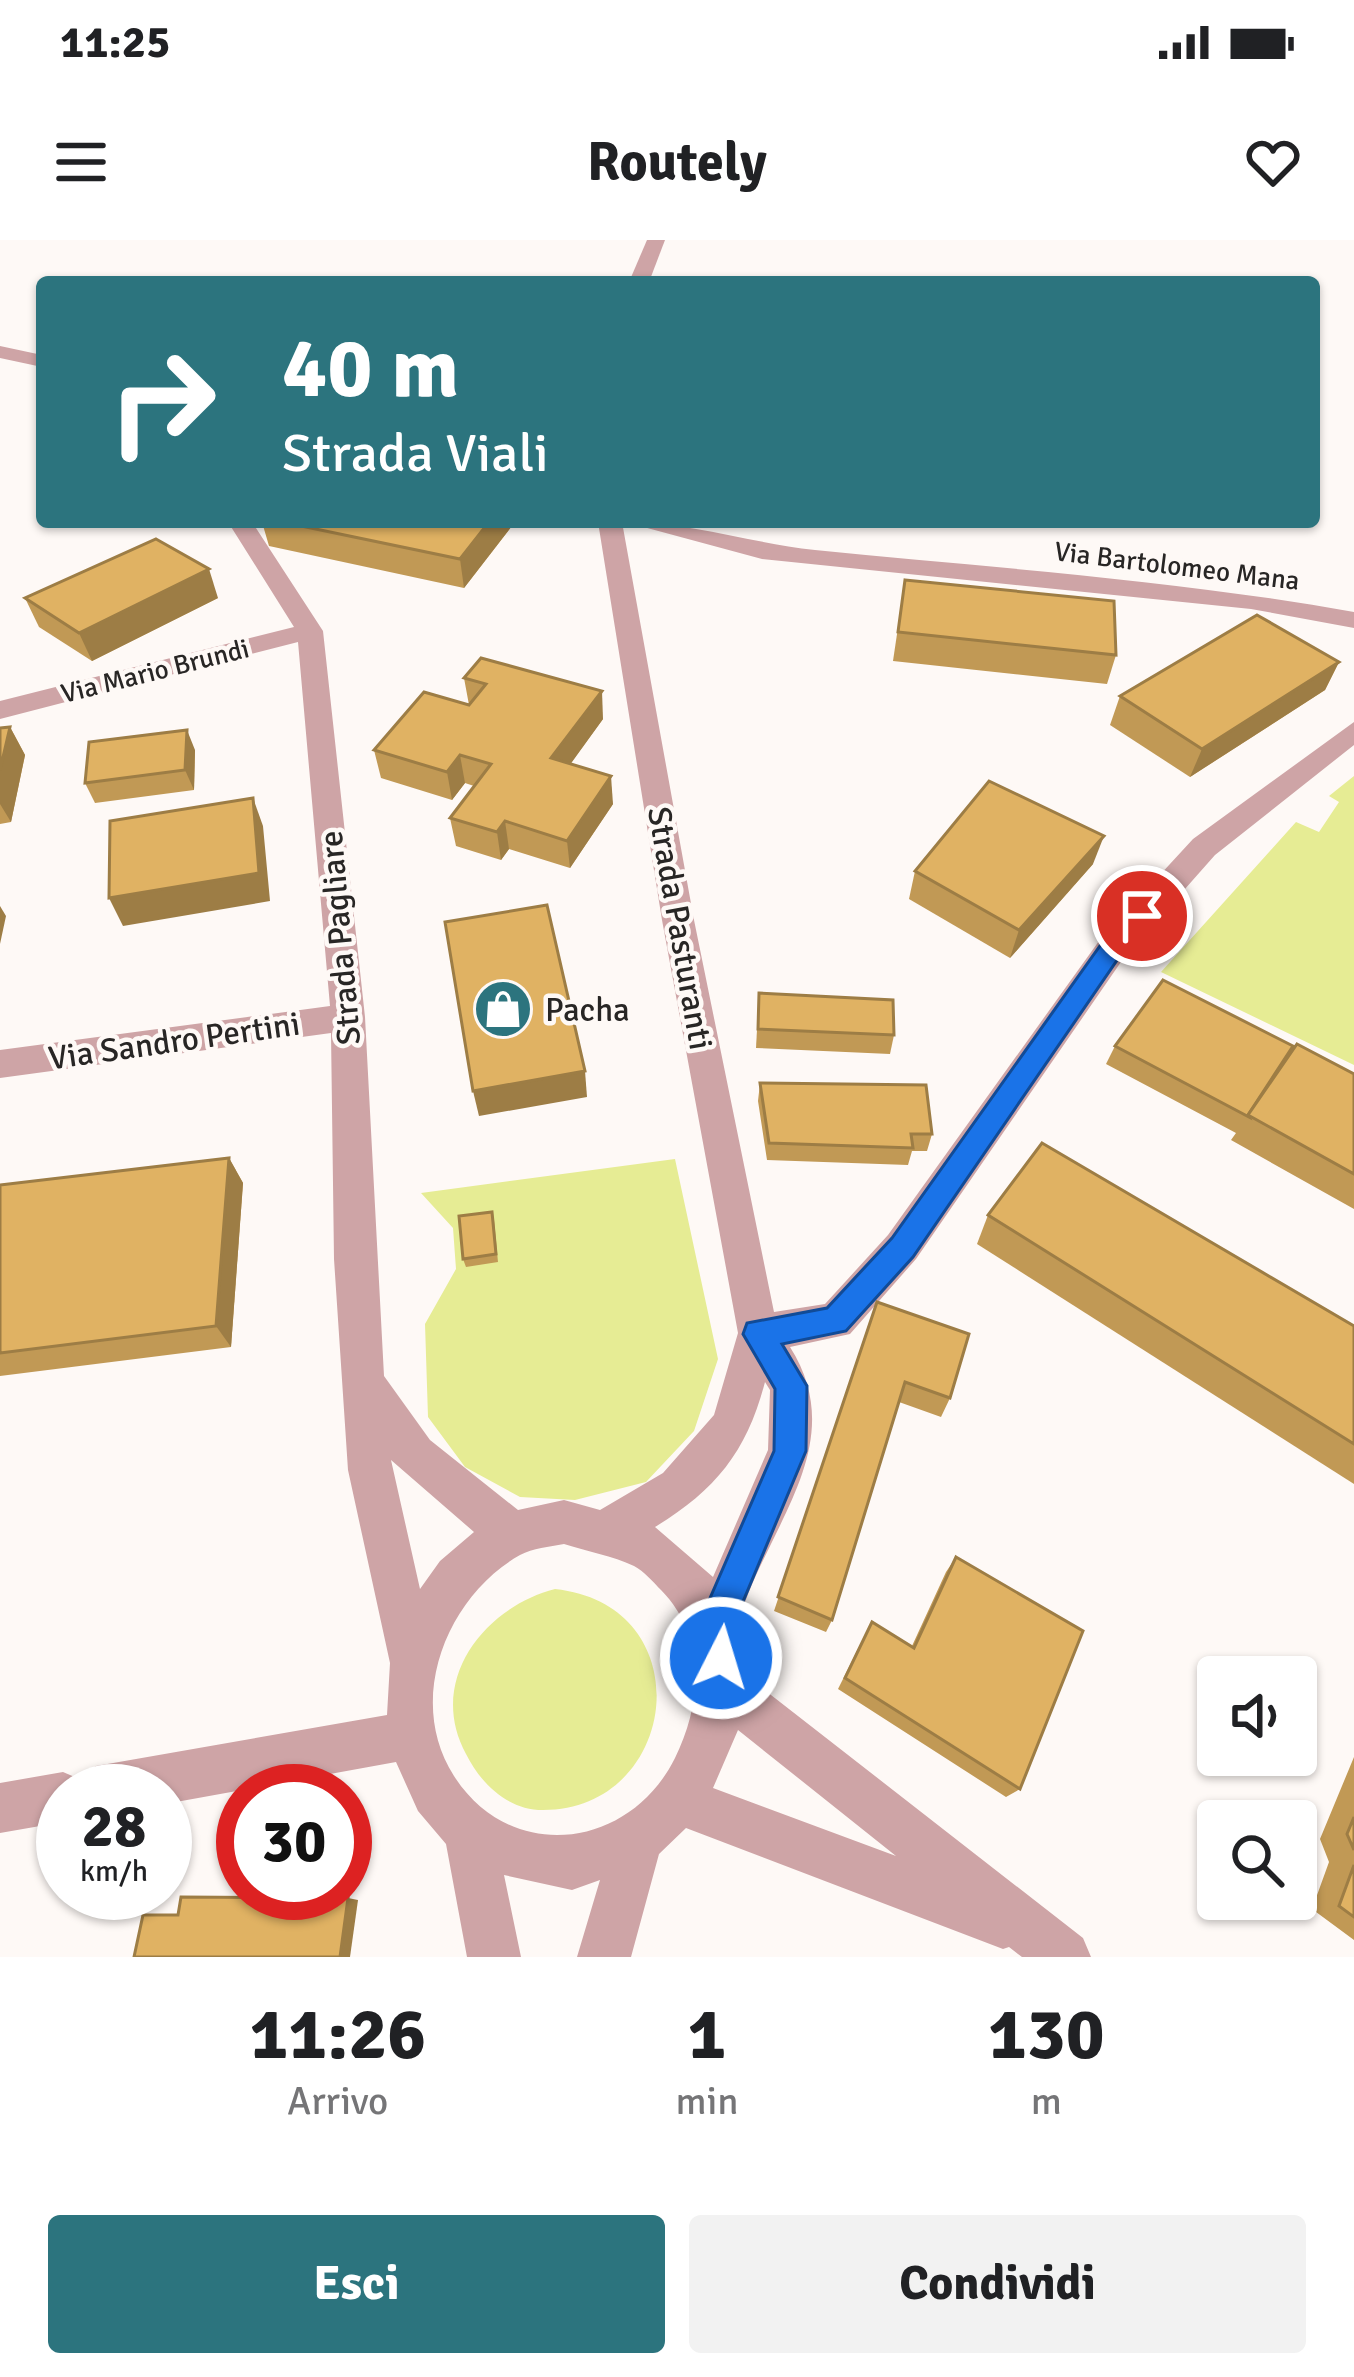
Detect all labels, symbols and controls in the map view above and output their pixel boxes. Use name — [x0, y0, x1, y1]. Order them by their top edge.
text: 11:25 — [60, 15, 170, 70]
icon: menu — [48, 129, 114, 195]
text: Routely — [587, 129, 767, 196]
icon: heart — [1240, 129, 1306, 195]
text: 40 m — [282, 317, 459, 421]
icon: right — [84, 324, 240, 480]
text: Strada Viali — [282, 420, 549, 487]
street label: Via Bartolomeo Mana — [1052, 535, 1301, 598]
street label: Via Mario Brundi — [58, 632, 253, 711]
street label: Strada Pasturanti — [638, 804, 721, 1053]
street label: Strada Pagliare — [311, 829, 370, 1047]
pin — [1091, 865, 1193, 967]
icon: arrive — [1109, 883, 1175, 949]
shop icon: Pacha — [472, 978, 534, 1040]
place label: Pacha — [545, 990, 630, 1031]
street label: Via Sandro Pertini — [46, 1004, 302, 1079]
position arrow — [658, 1595, 784, 1721]
map controls — [1197, 1656, 1317, 1920]
button: sound — [1197, 1656, 1317, 1776]
speed limit sign: 30 — [216, 1764, 372, 1920]
text: 28 — [82, 1790, 146, 1864]
button: search — [1197, 1800, 1317, 1920]
text: km/h — [80, 1853, 148, 1890]
text: 11:26 — [249, 1990, 426, 2079]
text: 1 — [688, 1990, 726, 2079]
text: 130 — [988, 1990, 1105, 2079]
text: Arrivo — [287, 2077, 388, 2125]
text: min — [676, 2077, 739, 2125]
text: m — [1031, 2077, 1062, 2125]
button: Esci — [48, 2215, 665, 2353]
button: Condividi — [689, 2215, 1306, 2353]

